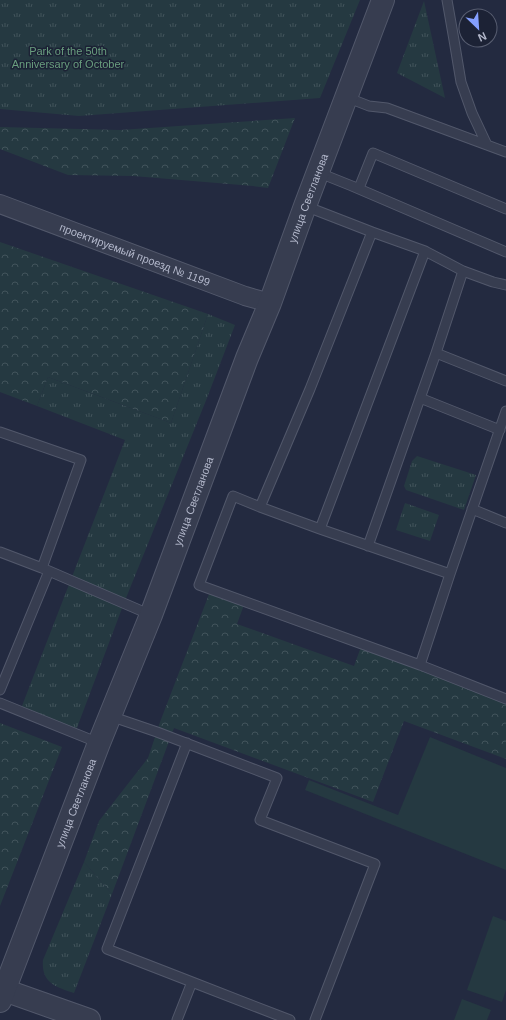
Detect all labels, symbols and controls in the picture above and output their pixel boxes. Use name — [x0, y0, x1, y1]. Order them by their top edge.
north arrow — [458, 8, 498, 48]
text: N — [476, 30, 488, 44]
park label: Park of the 50th Anniversary of October — [12, 45, 125, 70]
street label: улица Светланова — [286, 151, 331, 244]
street label: проектируемый проезд № 1199 — [58, 221, 212, 288]
street label: улица Светланова — [171, 454, 216, 547]
street label: улица Светланова — [53, 756, 99, 849]

